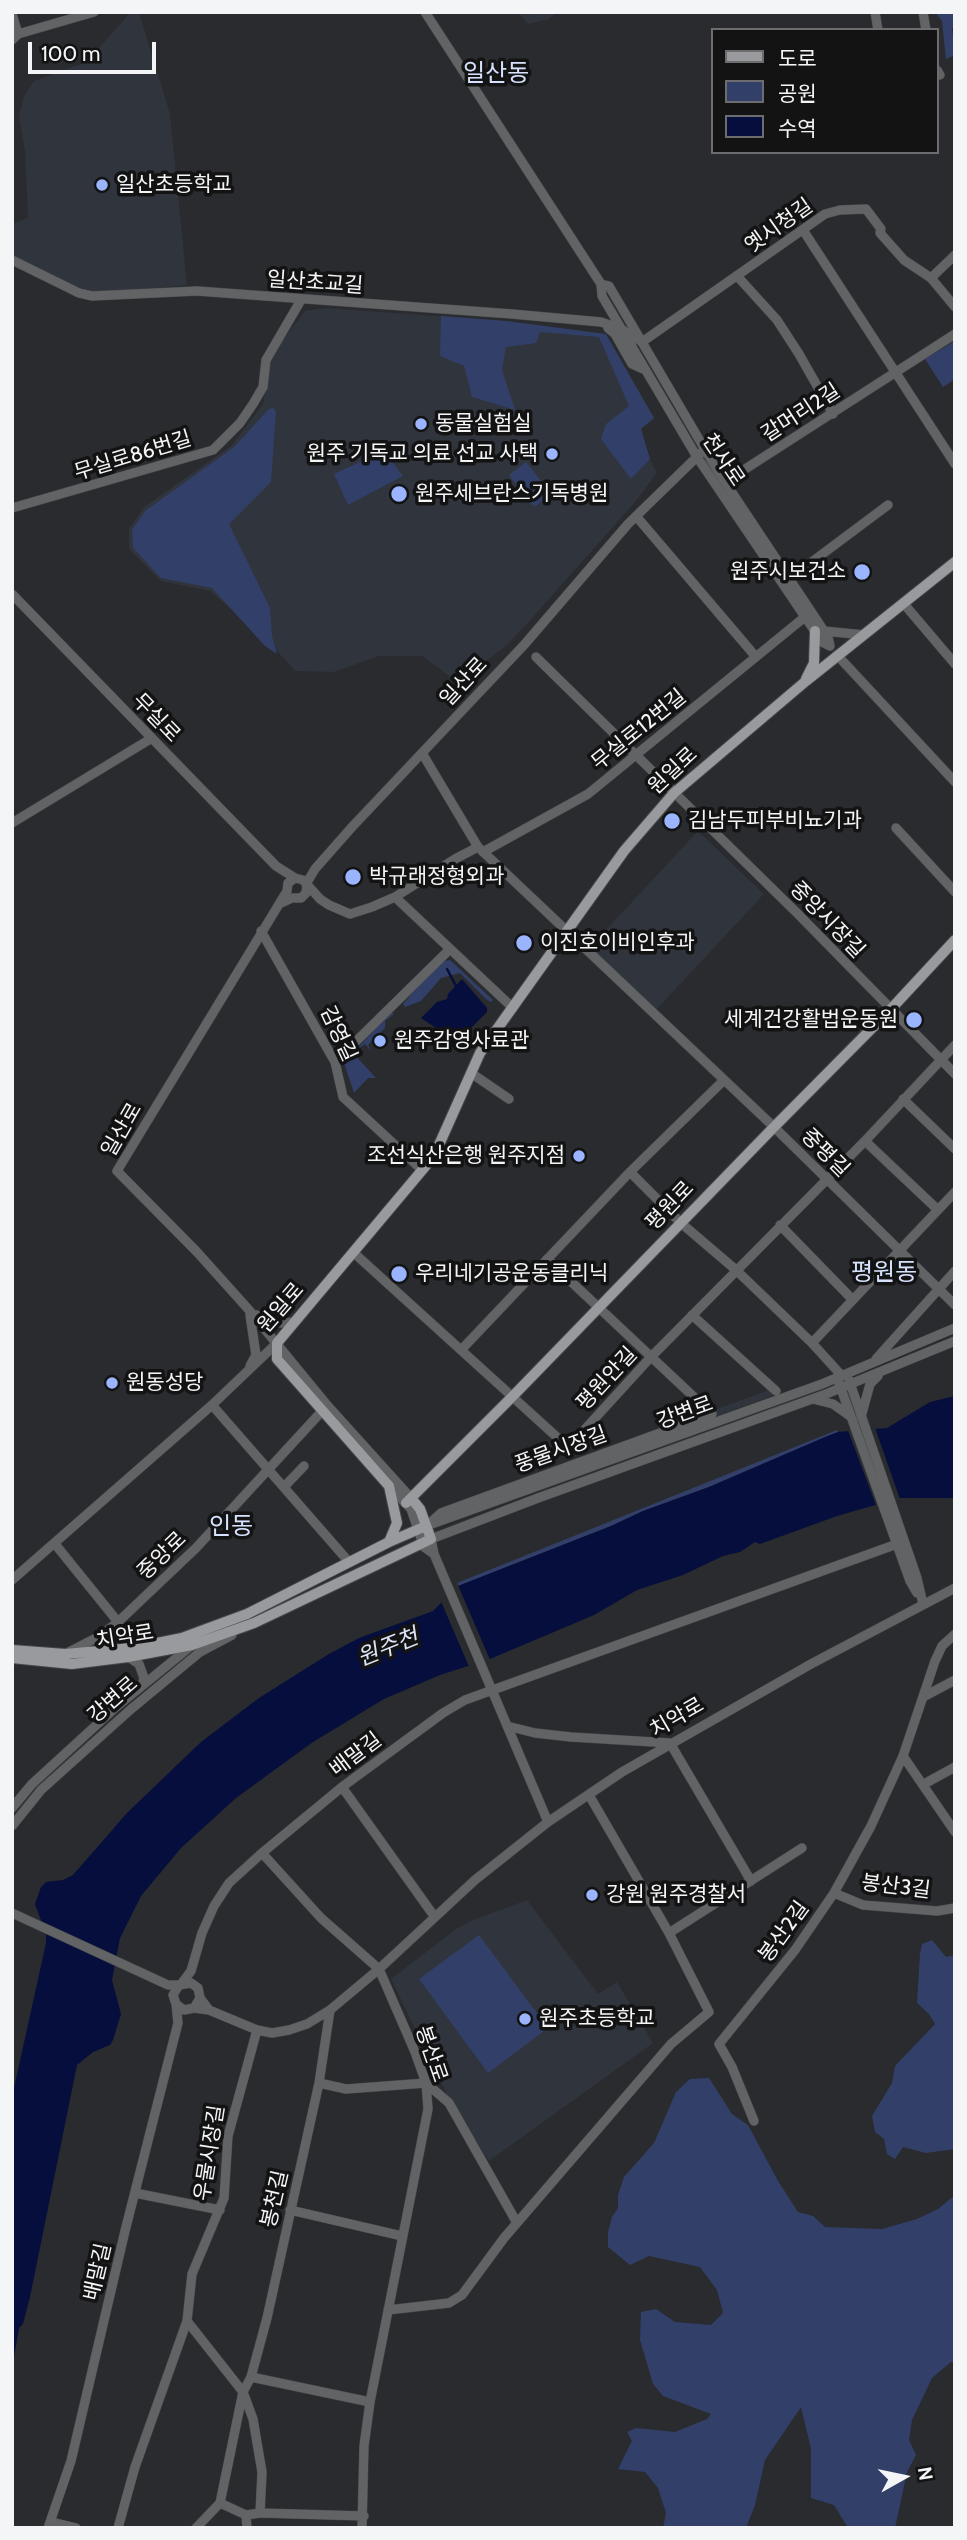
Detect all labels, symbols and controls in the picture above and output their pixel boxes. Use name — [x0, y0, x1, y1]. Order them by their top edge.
scale bar — [32, 28, 159, 72]
legend — [712, 28, 939, 154]
text: 100 m — [41, 41, 100, 66]
text: 도로 — [778, 46, 817, 71]
district label: 일산동 — [463, 60, 529, 88]
text: 공원 — [778, 81, 817, 106]
text: 수역 — [778, 116, 817, 141]
place label: 일산초등학교 — [116, 172, 232, 198]
marker: 일산초등학교 — [94, 177, 110, 193]
street label: 옛시청길 — [740, 194, 818, 258]
street label: 일산초교길 — [266, 267, 364, 299]
street label: 갈머리2길 — [757, 378, 845, 448]
place label: 동물실험실 — [435, 411, 532, 437]
marker: 동물실험실 — [413, 416, 429, 432]
street label: 무실로86번길 — [71, 426, 195, 486]
street label: 천사로 — [696, 429, 750, 491]
place label: 원주 기독교 의료 선교 사택 — [307, 441, 538, 467]
marker: 원주 기독교 의료 선교 사택 — [544, 446, 560, 462]
place label: 원주세브란스기독병원 — [415, 481, 608, 507]
marker: 원주세브란스기독병원 — [389, 484, 409, 504]
place label: 원주시보건소 — [730, 559, 846, 585]
marker: 원주시보건소 — [852, 562, 872, 582]
street label: 일산로 — [435, 652, 493, 712]
street label: 무실로12번길 — [587, 684, 691, 776]
street label: 무실로 — [127, 688, 185, 748]
street label: 원일로 — [643, 742, 703, 800]
place label: 김남두피부비뇨기과 — [688, 808, 862, 834]
marker: 김남두피부비뇨기과 — [662, 811, 682, 831]
place label: 박규래정형외과 — [369, 864, 504, 890]
marker: 박규래정형외과 — [343, 867, 363, 887]
street label: 중앙시장길 — [784, 877, 870, 963]
place label: 이진호이비인후과 — [540, 930, 695, 956]
marker: 이진호이비인후과 — [514, 933, 534, 953]
street label: 감영길 — [314, 1002, 362, 1066]
place label: 세계건강활법운동원 — [724, 1007, 898, 1033]
marker: 세계건강활법운동원 — [904, 1010, 924, 1030]
place label: 원주감영사료관 — [394, 1028, 529, 1054]
marker: 원주감영사료관 — [372, 1033, 388, 1049]
street label: 일산로 — [97, 1099, 147, 1161]
street label: 중평길 — [796, 1124, 854, 1182]
place label: 조선식산은행 원주지점 — [367, 1143, 565, 1169]
marker: 조선식산은행 원주지점 — [571, 1148, 587, 1164]
street label: 평원로 — [641, 1176, 699, 1236]
district label: 평원동 — [851, 1259, 917, 1287]
place label: 우리네기공운동클리닉 — [415, 1261, 608, 1287]
marker: 우리네기공운동클리닉 — [389, 1264, 409, 1284]
street label: 원일로 — [252, 1278, 310, 1338]
street label: 평원안길 — [571, 1342, 643, 1416]
place label: 원동성당 — [126, 1370, 203, 1396]
marker: 원동성당 — [104, 1375, 120, 1391]
street label: 강변로 — [653, 1391, 717, 1435]
street label: 풍물시장길 — [511, 1422, 611, 1478]
district label: 인동 — [209, 1513, 253, 1541]
street label: 중앙로 — [132, 1527, 192, 1585]
street label: 치악로 — [94, 1620, 156, 1654]
water label: 원주천 — [353, 1623, 423, 1673]
street label: 강변로 — [83, 1671, 143, 1729]
street label: 치악로 — [646, 1693, 708, 1743]
street label: 배말길 — [325, 1727, 387, 1783]
street label: 봉산3길 — [860, 1870, 932, 1904]
place label: 강원 원주경찰서 — [606, 1882, 746, 1908]
marker: 강원 원주경찰서 — [584, 1887, 600, 1903]
street label: 봉산2길 — [754, 1897, 814, 1967]
place label: 원주초등학교 — [539, 2006, 655, 2032]
marker: 원주초등학교 — [517, 2011, 533, 2027]
street label: 봉산로 — [410, 2022, 452, 2086]
street label: 우물시장길 — [190, 2103, 230, 2203]
street label: 봉천길 — [256, 2168, 294, 2230]
street label: 배말길 — [79, 2241, 117, 2303]
north arrow — [869, 2442, 939, 2512]
text: N — [913, 2465, 938, 2482]

